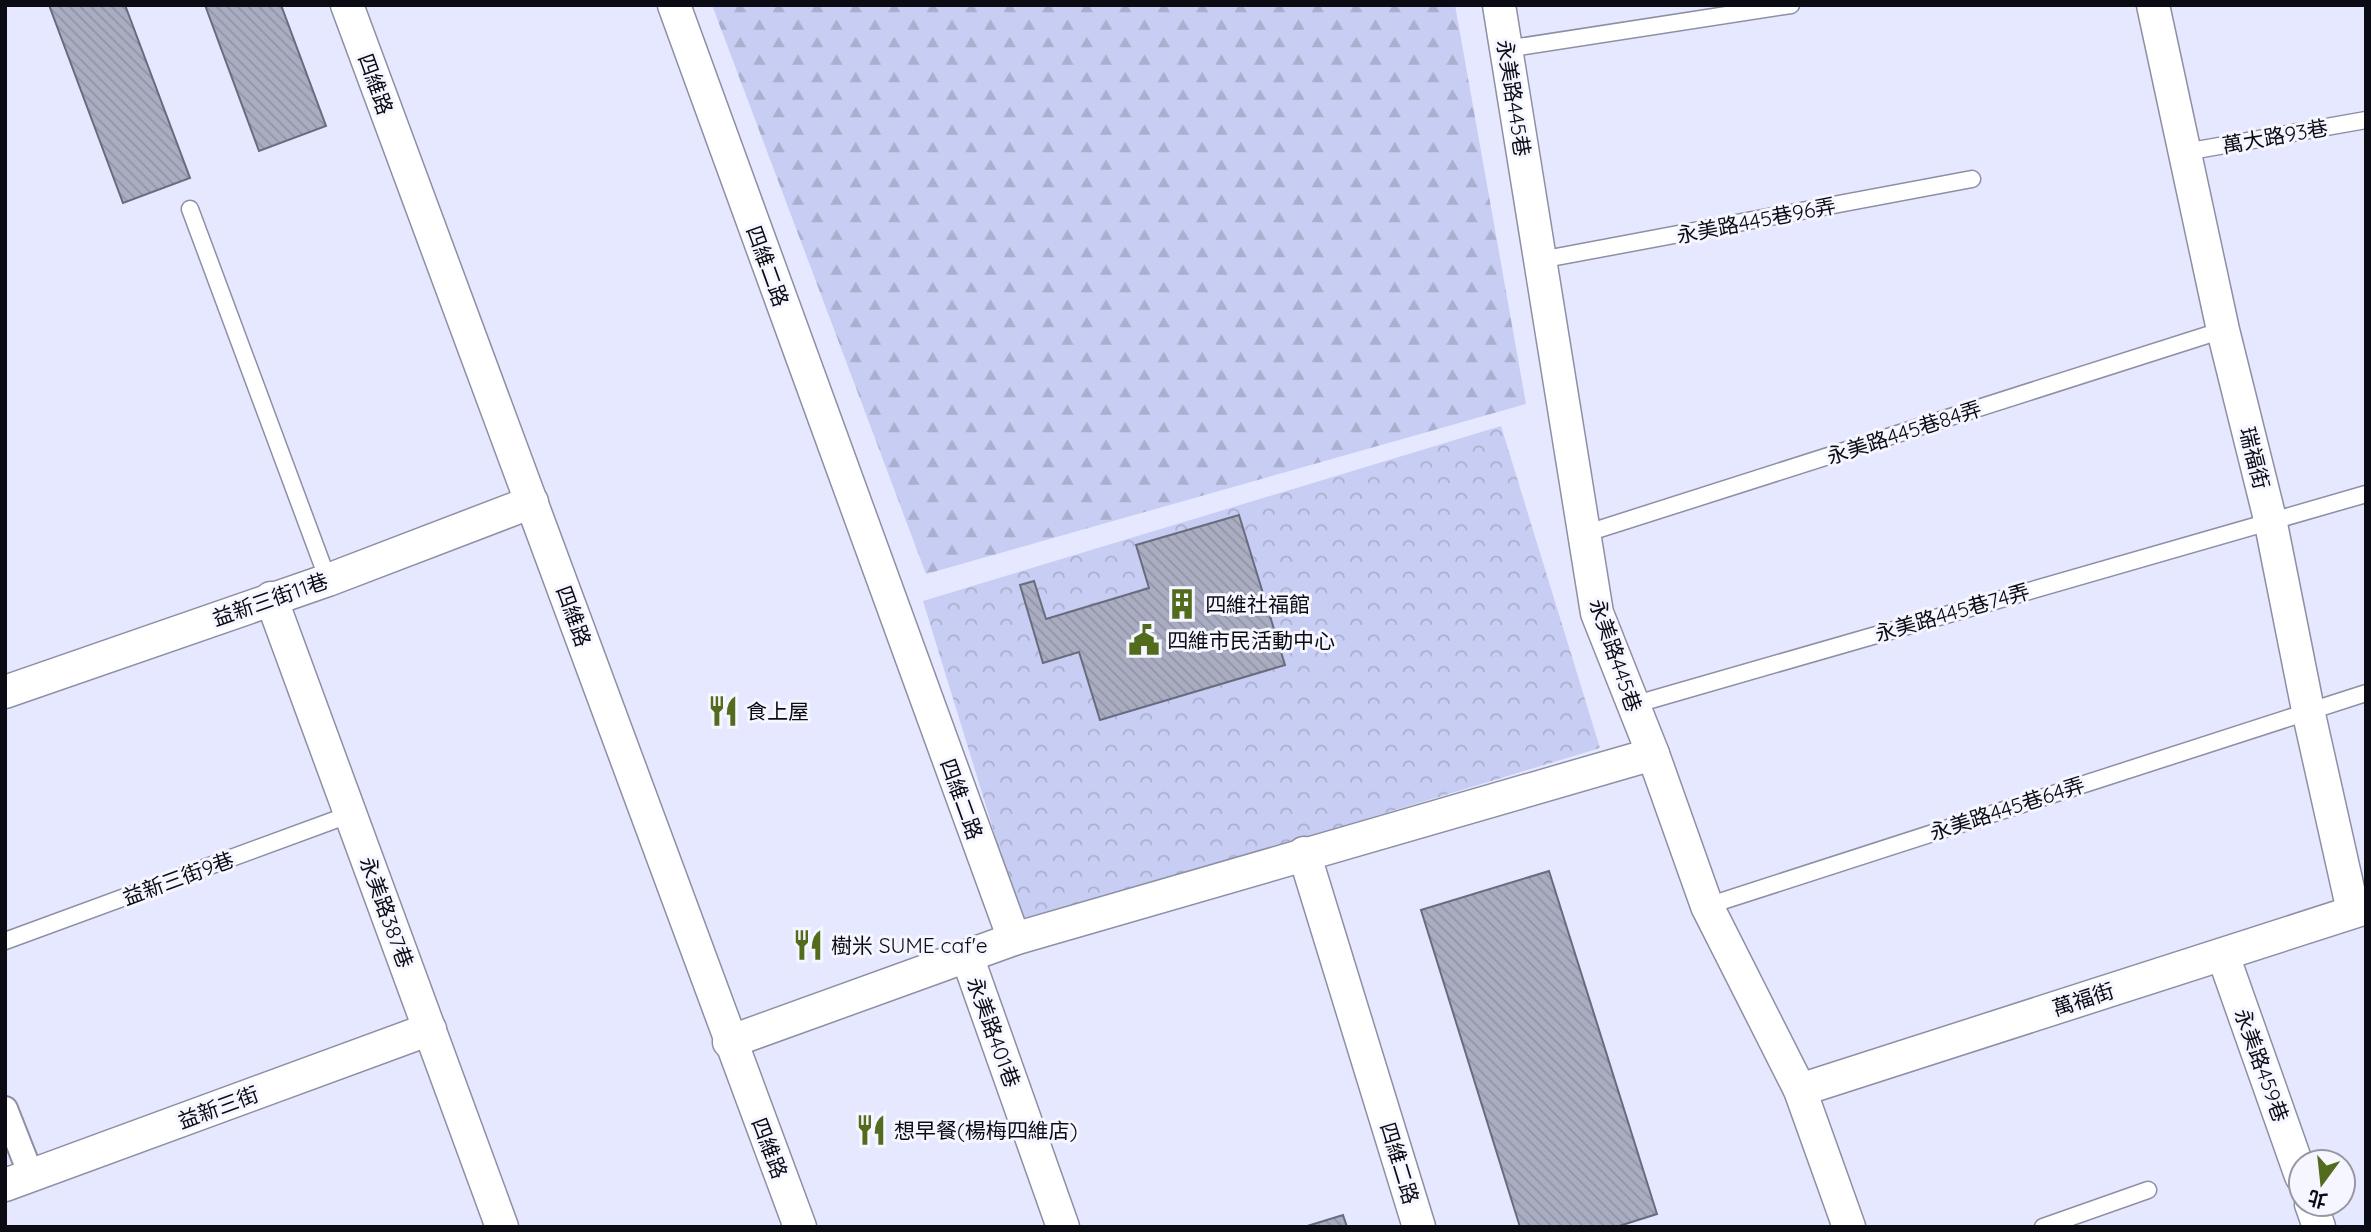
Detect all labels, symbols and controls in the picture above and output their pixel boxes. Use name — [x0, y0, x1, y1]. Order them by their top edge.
street label: 永美路445巷 — [1492, 38, 1536, 158]
street label: 四維路 — [353, 50, 399, 118]
street label: 萬大路93巷 — [2220, 114, 2330, 158]
street label: 永美路445巷96弄 — [1674, 192, 1838, 248]
street label: 四維二路 — [741, 222, 795, 310]
street label: 永美路445巷84弄 — [1823, 395, 1985, 469]
street label: 瑞福街 — [2235, 424, 2275, 492]
street label: 益新三街11巷 — [209, 567, 331, 631]
street label: 永美路445巷74弄 — [1872, 577, 2032, 647]
street label: 四維路 — [551, 582, 597, 650]
building icon: 四維社福館 — [1165, 587, 1199, 621]
place label: 四維社福館 — [1205, 591, 1310, 617]
street label: 永美路445巷 — [1585, 595, 1647, 715]
public building icon: 四維市民活動中心 — [1127, 623, 1161, 657]
place label: 四維市民活動中心 — [1167, 627, 1335, 653]
restaurant icon: 食上屋 — [706, 694, 740, 728]
place label: 食上屋 — [746, 698, 809, 724]
street label: 四維二路 — [935, 755, 989, 843]
street label: 永美路445巷64弄 — [1926, 771, 2088, 845]
street label: 益新三街9巷 — [119, 846, 237, 910]
street label: 永美路387巷 — [355, 853, 419, 971]
restaurant icon: 樹米 SUME caf'e — [791, 928, 825, 962]
place label: 樹米 SUME caf'e — [831, 932, 988, 958]
street label: 永美路401巷 — [962, 973, 1026, 1091]
street label: 萬福街 — [2049, 977, 2117, 1021]
street label: 永美路459巷 — [2230, 1005, 2294, 1125]
street label: 益新三街 — [174, 1080, 262, 1134]
restaurant icon: 想早餐(楊梅四維店) — [854, 1113, 888, 1147]
street label: 四維路 — [747, 1114, 793, 1182]
place label: 想早餐(楊梅四維店) — [894, 1117, 1078, 1143]
street label: 四維二路 — [1375, 1119, 1425, 1207]
north arrow — [2287, 1148, 2357, 1218]
text: 北 — [2305, 1185, 2330, 1213]

